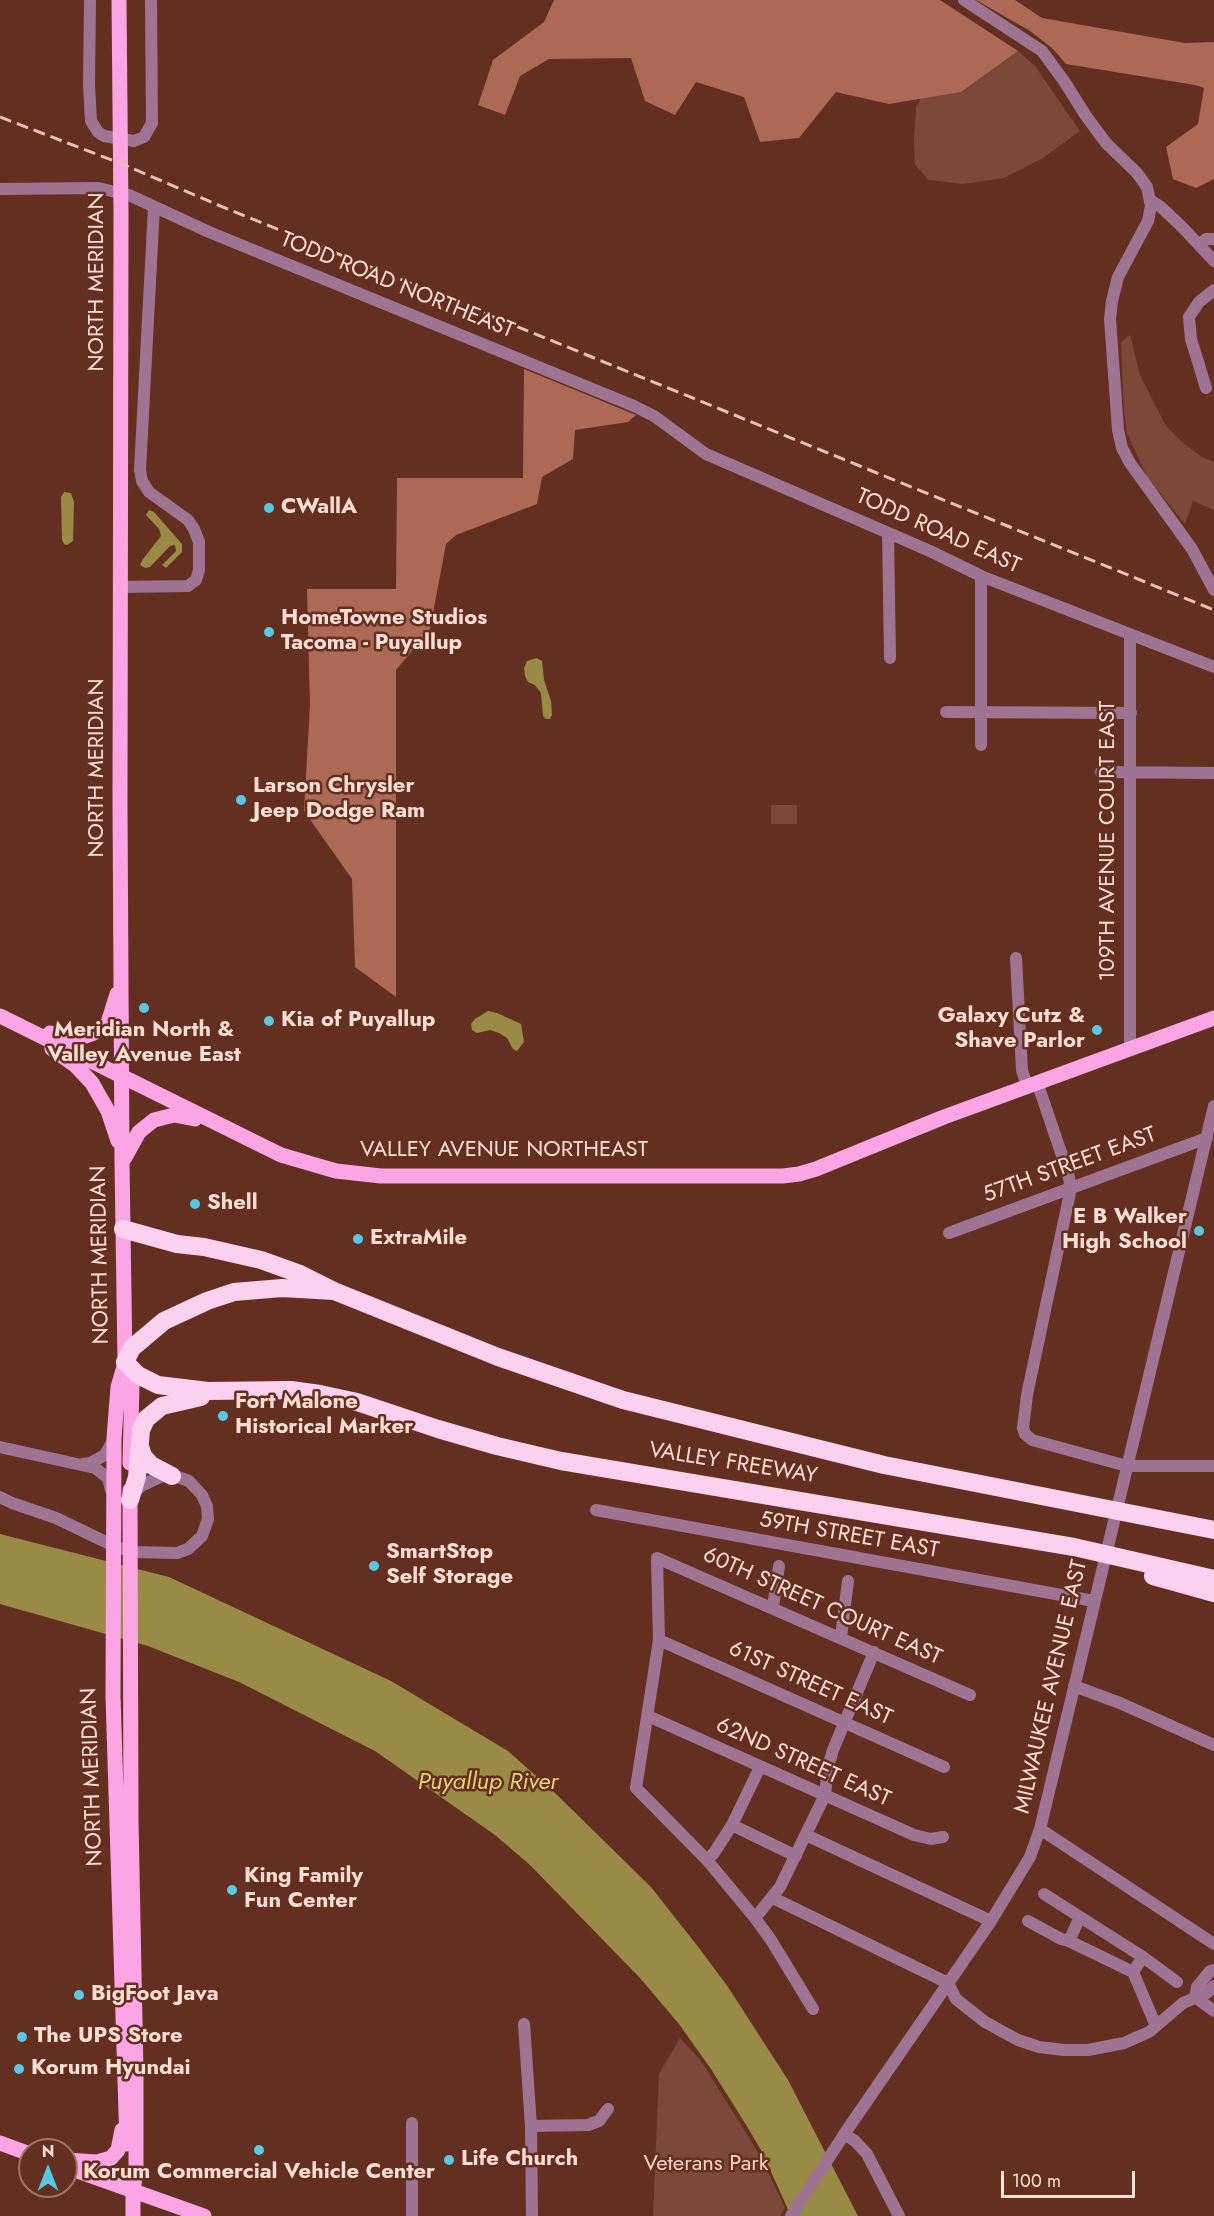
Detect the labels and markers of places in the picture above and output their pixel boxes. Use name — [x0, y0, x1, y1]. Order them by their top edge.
place label: CWallA — [281, 495, 357, 521]
marker: CWallA — [262, 501, 276, 515]
place label: HomeTowne Studios Tacoma - Puyallup — [281, 606, 487, 658]
marker: HomeTowne Studios Tacoma - Puyallup — [262, 625, 276, 639]
place label: Larson Chrysler Jeep Dodge Ram — [253, 774, 425, 825]
marker: Larson Chrysler Jeep Dodge Ram — [234, 793, 248, 807]
marker: Meridian North & Valley Avenue East — [137, 1001, 151, 1015]
place label: Galaxy Cutz & Shave Parlor — [938, 1004, 1085, 1056]
place label: Kia of Puyallup — [281, 1008, 435, 1034]
marker: Kia of Puyallup — [262, 1014, 276, 1028]
place label: Meridian North & Valley Avenue East — [47, 1018, 241, 1070]
marker: Galaxy Cutz & Shave Parlor — [1090, 1023, 1104, 1037]
place label: Shell — [207, 1191, 258, 1217]
marker: Shell — [188, 1197, 202, 1211]
place label: E B Walker High School — [1062, 1205, 1187, 1256]
marker: E B Walker High School — [1192, 1224, 1206, 1238]
place label: ExtraMile — [370, 1226, 467, 1252]
marker: ExtraMile — [351, 1232, 365, 1246]
place label: Fort Malone Historical Marker — [235, 1390, 413, 1442]
marker: Fort Malone Historical Marker — [216, 1409, 230, 1423]
place label: SmartStop Self Storage — [386, 1540, 513, 1592]
marker: SmartStop Self Storage — [367, 1559, 381, 1573]
place label: King Family Fun Center — [244, 1864, 363, 1916]
marker: King Family Fun Center — [225, 1883, 239, 1897]
place label: BigFoot Java — [91, 1982, 219, 2008]
marker: BigFoot Java — [72, 1988, 86, 2002]
place label: The UPS Store — [34, 2024, 183, 2050]
marker: The UPS Store — [15, 2030, 29, 2044]
place label: Korum Hyundai — [31, 2056, 191, 2082]
marker: Korum Hyundai — [12, 2062, 26, 2076]
marker: Korum Commercial Vehicle Center — [252, 2143, 266, 2157]
place label: Life Church — [461, 2147, 578, 2173]
marker: Life Church — [442, 2153, 456, 2167]
place label: Korum Commercial Vehicle Center — [83, 2160, 435, 2186]

